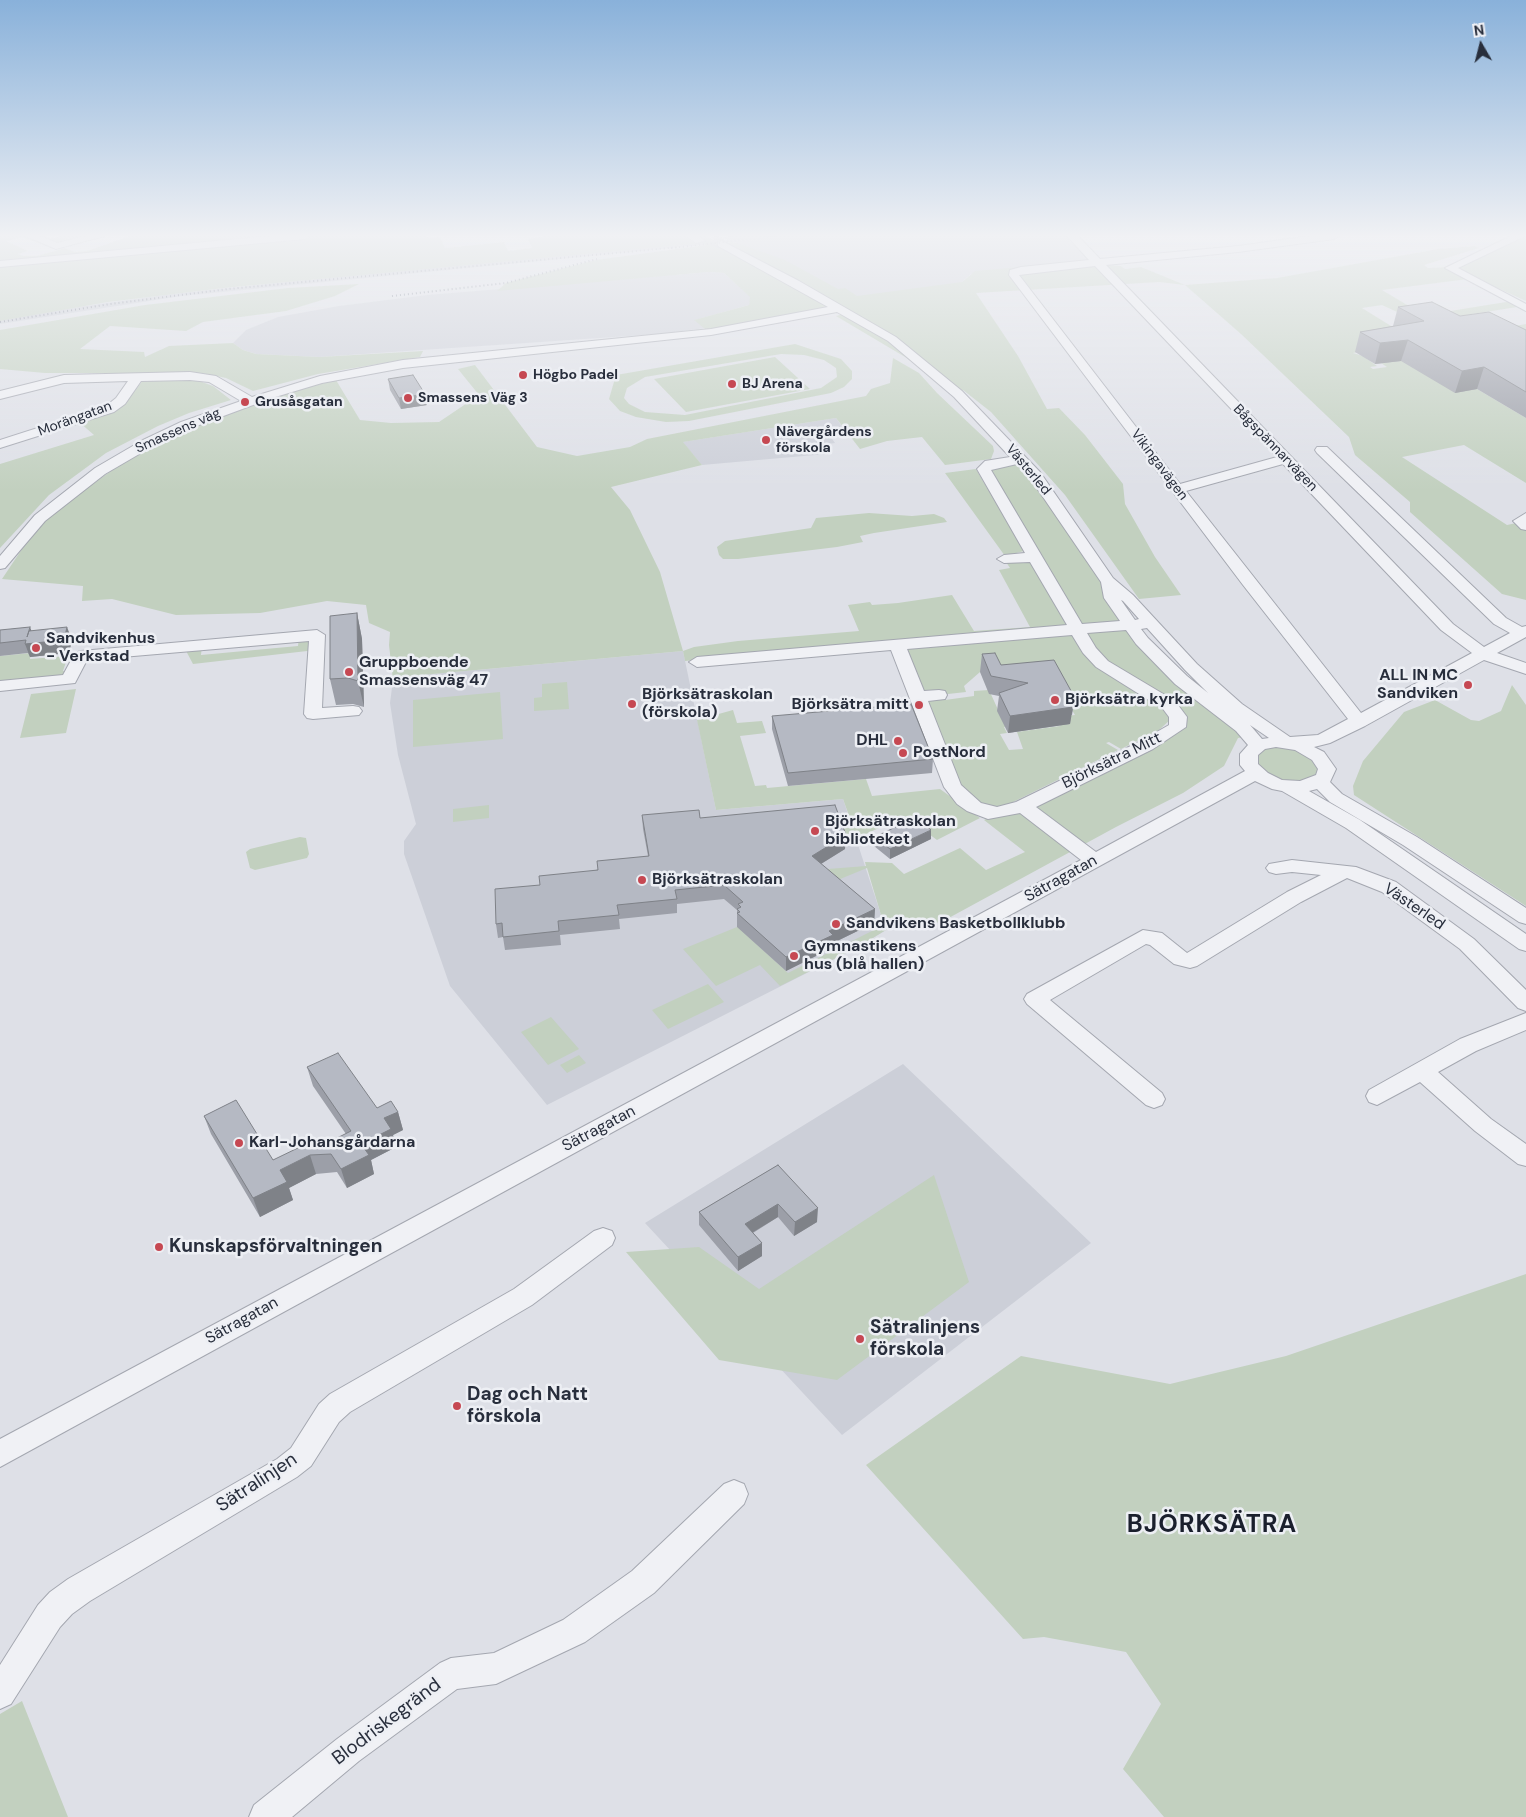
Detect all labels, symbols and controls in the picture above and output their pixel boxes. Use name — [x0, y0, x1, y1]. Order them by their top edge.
north arrow — [1456, 20, 1506, 70]
text: N — [1473, 21, 1485, 40]
place label: Högbo Padel — [533, 367, 618, 383]
marker: Högbo Padel — [517, 369, 529, 381]
place label: BJ Arena — [742, 376, 803, 392]
marker: BJ Arena — [726, 378, 738, 390]
place label: Smassens Väg 3 — [418, 390, 528, 406]
marker: Smassens Väg 3 — [402, 392, 414, 404]
place label: Grusåsgatan — [255, 394, 343, 410]
marker: Grusåsgatan — [239, 396, 251, 408]
street label: Morängatan — [36, 398, 114, 440]
street label: Bågspännarvägen — [1229, 401, 1321, 495]
street label: Smassens väg — [133, 405, 223, 457]
place label: Nävergårdens förskola — [776, 424, 872, 457]
street label: Vikingavägen — [1127, 426, 1191, 504]
marker: Nävergårdens förskola — [760, 434, 772, 446]
street label: Västerled — [1002, 441, 1054, 499]
place label: Sandvikenhus - Verkstad — [46, 629, 155, 667]
marker: Sandvikenhus - Verkstad — [30, 642, 42, 654]
place label: Gruppboende Smassensväg 47 — [359, 653, 488, 691]
marker: Gruppboende Smassensväg 47 — [343, 666, 355, 678]
place label: ALL IN MC Sandviken — [1377, 666, 1458, 704]
marker: ALL IN MC Sandviken — [1462, 679, 1474, 691]
place label: Björksätraskolan (förskola) — [642, 685, 773, 723]
place label: Björksätra kyrka — [1065, 690, 1193, 710]
marker: Björksätra kyrka — [1049, 694, 1061, 706]
place label: Björksätra mitt — [792, 695, 909, 715]
marker: Björksätraskolan (förskola) — [626, 698, 638, 710]
marker: Björksätra mitt — [913, 699, 925, 711]
street label: Björksätra Mitt — [1059, 729, 1165, 793]
place label: DHL — [856, 731, 888, 751]
marker: DHL — [892, 735, 904, 747]
place label: PostNord — [913, 743, 986, 763]
marker: PostNord — [897, 747, 909, 759]
place label: Björksätraskolan biblioteket — [825, 812, 956, 850]
marker: Björksätraskolan biblioteket — [809, 825, 821, 837]
street label: Sätragatan — [1021, 851, 1101, 907]
place label: Björksätraskolan — [652, 870, 783, 890]
marker: Björksätraskolan — [636, 874, 648, 886]
street label: Västerled — [1380, 879, 1448, 935]
place label: Sandvikens Basketbollklubb — [846, 914, 1065, 934]
marker: Sandvikens Basketbollklubb — [830, 918, 842, 930]
place label: Gymnastikens hus (blå hallen) — [804, 937, 924, 975]
marker: Gymnastikens hus (blå hallen) — [788, 950, 800, 962]
street label: Sätragatan — [559, 1102, 639, 1156]
place label: Karl-Johansgårdarna — [249, 1133, 415, 1153]
marker: Karl-Johansgårdarna — [233, 1137, 245, 1149]
place label: Kunskapsförvaltningen — [169, 1236, 382, 1258]
marker: Kunskapsförvaltningen — [153, 1241, 165, 1253]
street label: Sätragatan — [202, 1293, 282, 1349]
place label: Sätralinjens förskola — [870, 1317, 980, 1361]
marker: Sätralinjens förskola — [854, 1333, 866, 1345]
place label: Dag och Natt förskola — [467, 1384, 588, 1428]
marker: Dag och Natt förskola — [451, 1400, 463, 1412]
street label: Sätralinjen — [212, 1448, 302, 1518]
district label: BJÖRKSÄTRA — [1125, 1510, 1299, 1540]
street label: Blodriskegränd — [328, 1674, 446, 1770]

